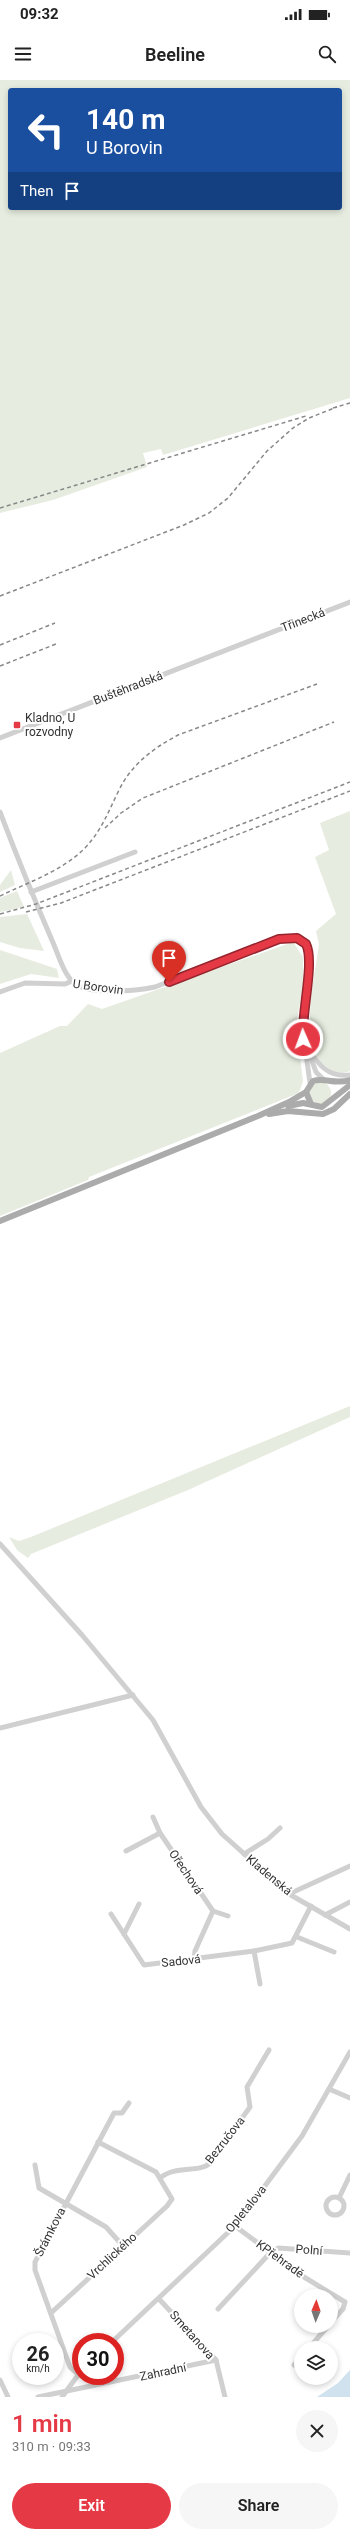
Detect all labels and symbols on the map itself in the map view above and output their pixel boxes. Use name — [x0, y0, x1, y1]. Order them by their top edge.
street label: Třinecká — [279, 605, 327, 635]
street label: Buštěhradská — [91, 668, 165, 708]
place label: Kladno, U rozvodny — [25, 711, 75, 739]
marker: Kladno, U rozvodny — [12, 720, 22, 730]
pin — [152, 941, 186, 982]
street label: U Borovin — [72, 977, 124, 997]
position arrow — [282, 1018, 324, 1060]
street label: Ořechová — [166, 1847, 206, 1897]
street label: Kladenská — [243, 1852, 295, 1898]
street label: Sadová — [161, 1952, 201, 1970]
street label: Bezručova — [202, 2114, 248, 2166]
street label: Opletalova — [223, 2183, 269, 2235]
street label: Šrámkova — [31, 2205, 68, 2259]
street label: Vrchlického — [84, 2230, 140, 2282]
street label: KPřehradě — [253, 2237, 307, 2281]
street label: Polní — [295, 2242, 324, 2258]
north arrow — [294, 2289, 338, 2333]
street label: Smetanova — [167, 2308, 217, 2362]
speed limit sign: 30 — [72, 2333, 124, 2385]
street label: Zahradní — [139, 2360, 188, 2384]

